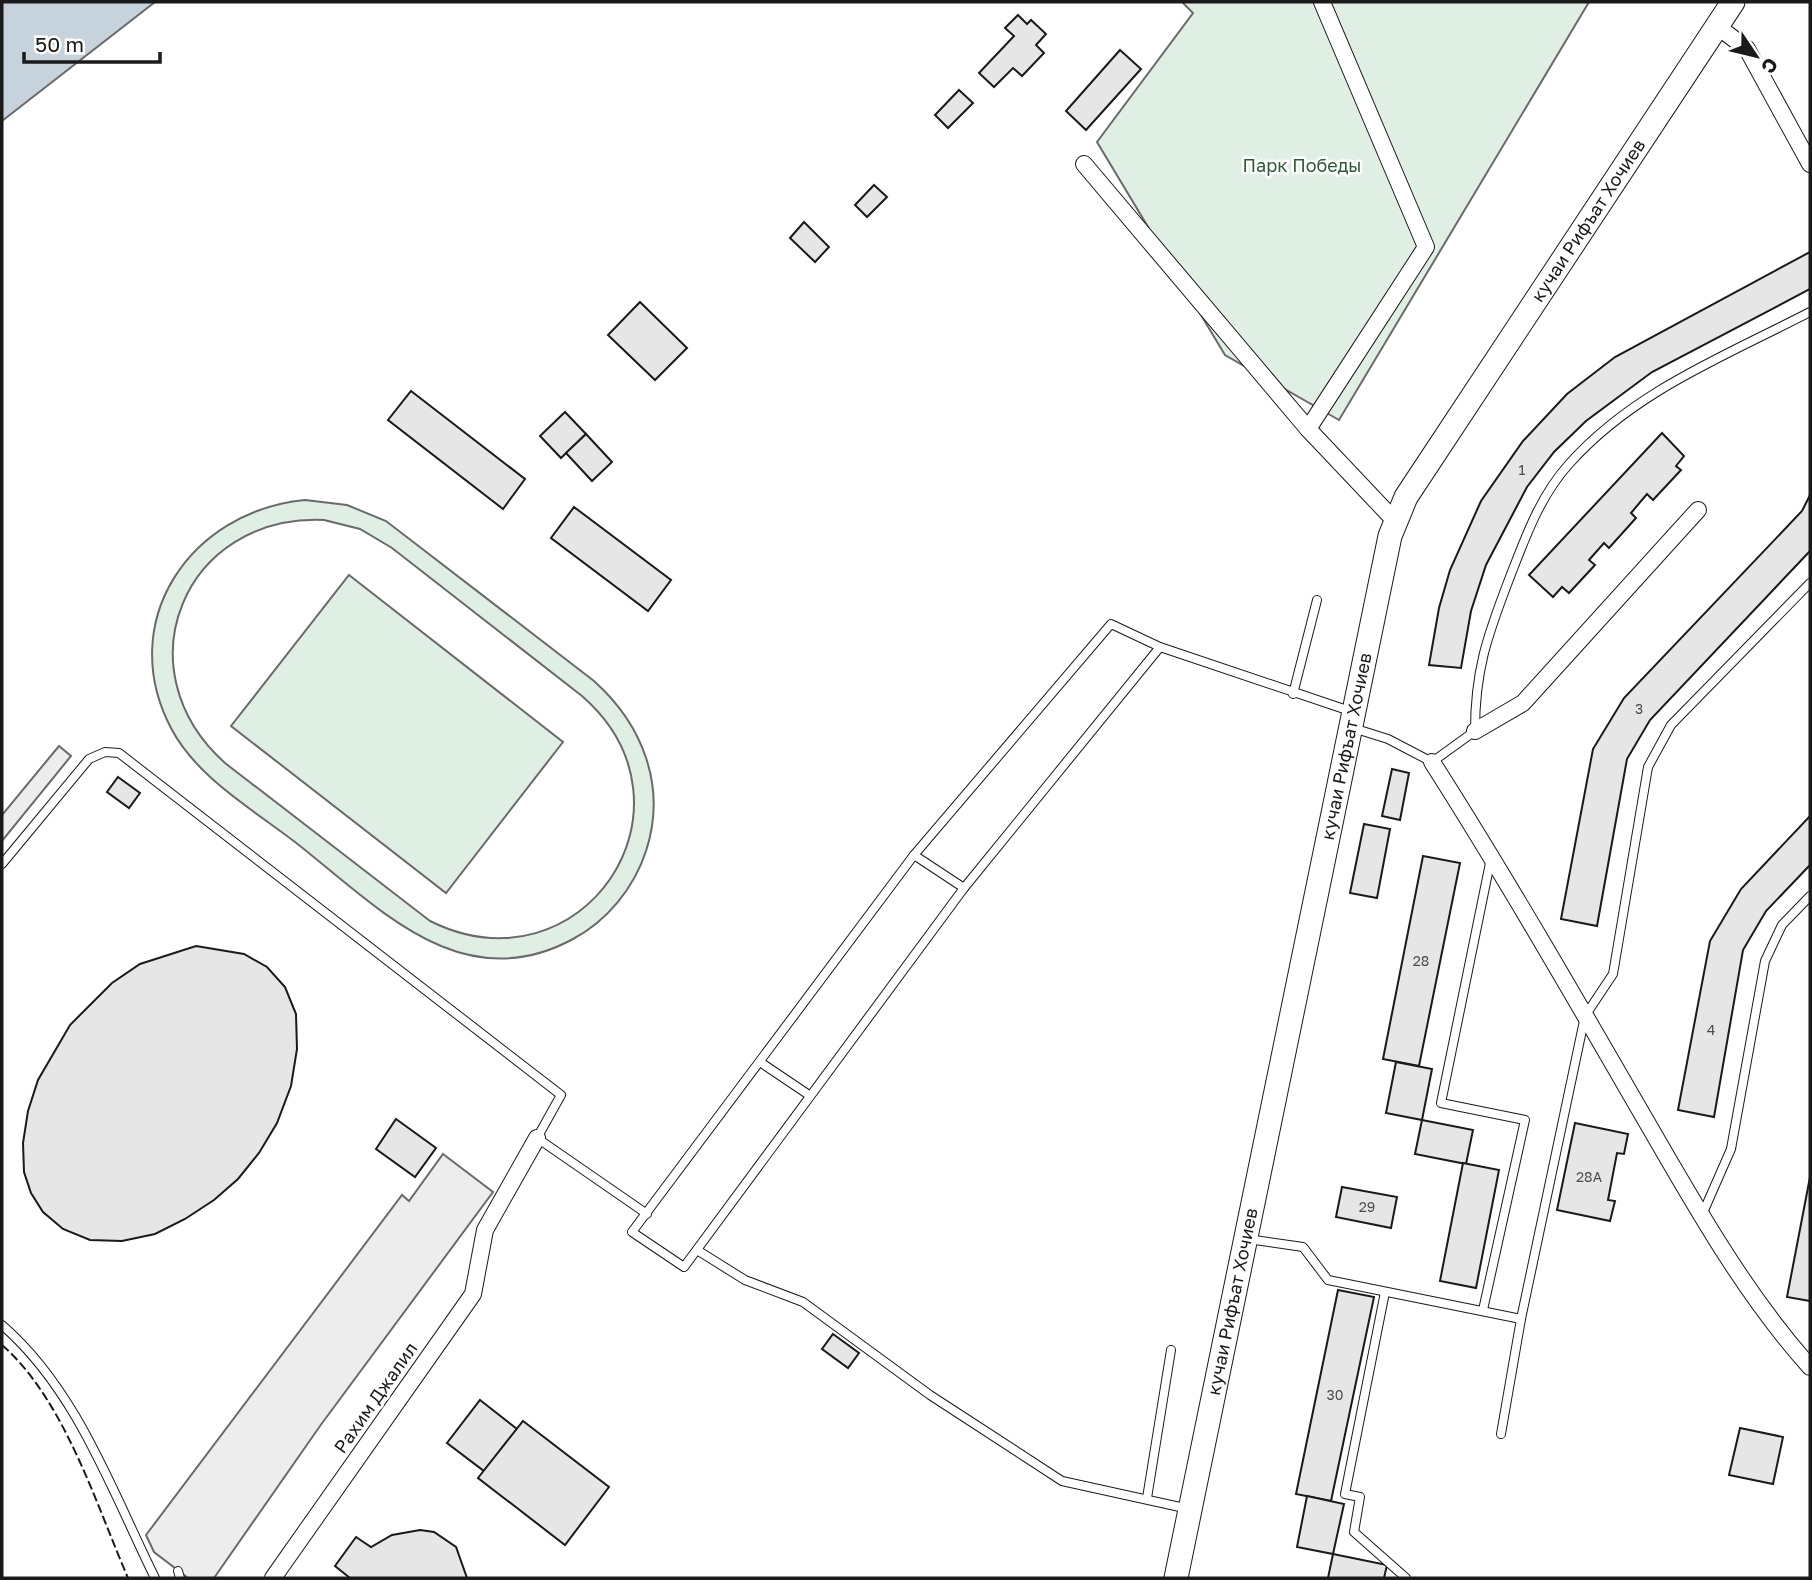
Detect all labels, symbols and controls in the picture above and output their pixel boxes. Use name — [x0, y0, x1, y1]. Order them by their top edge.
scale bar — [24, 21, 161, 65]
north arrow — [1721, 21, 1791, 91]
text: 50 m — [35, 31, 84, 57]
text: С — [1757, 54, 1784, 78]
street label: кучаи Рифъат Хочиев — [1526, 135, 1649, 306]
park label: Парк Победы — [1243, 154, 1361, 176]
house number: 1 — [1519, 461, 1526, 478]
street label: кучаи Рифъат Хочиев — [1316, 651, 1376, 842]
house number: 3 — [1635, 700, 1643, 717]
house number: 28 — [1413, 952, 1429, 969]
house number: 4 — [1707, 1021, 1715, 1038]
house number: 28А — [1576, 1168, 1603, 1185]
house number: 29 — [1359, 1198, 1375, 1215]
street label: кучаи Рифъат Хочиев — [1202, 1206, 1262, 1397]
street label: Рахим Джалил — [329, 1338, 421, 1457]
house number: 30 — [1327, 1386, 1343, 1403]

